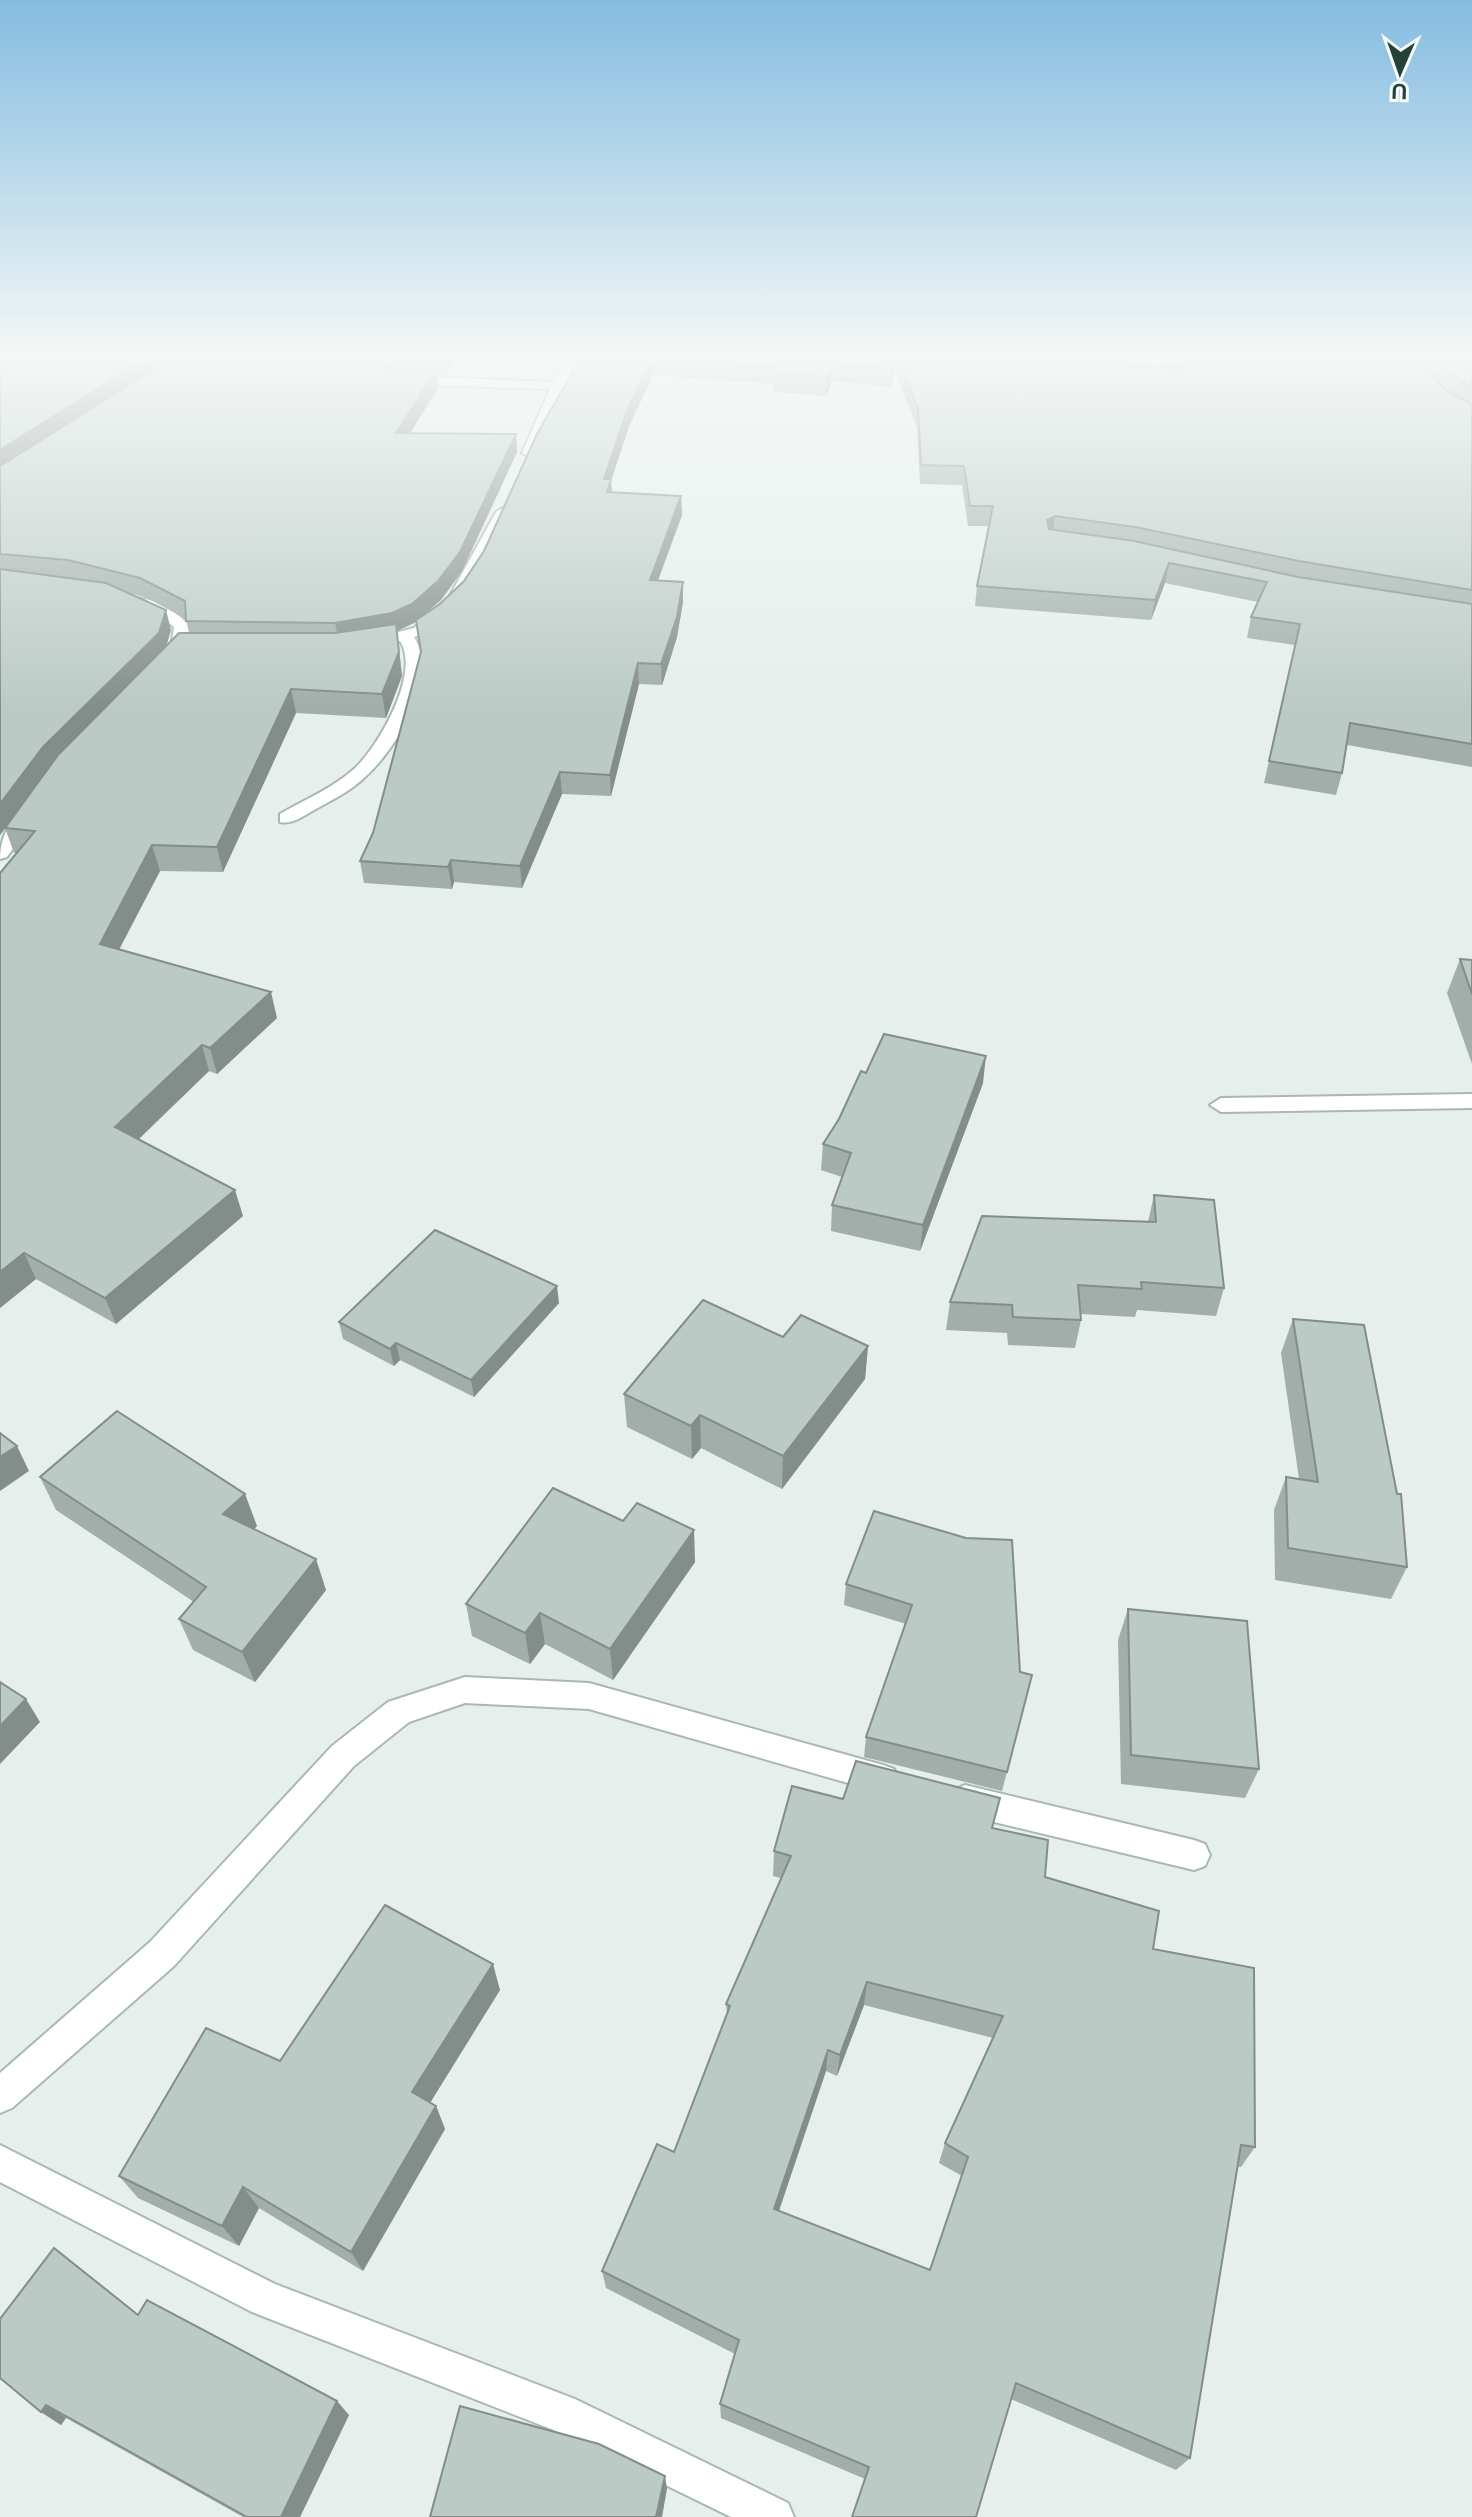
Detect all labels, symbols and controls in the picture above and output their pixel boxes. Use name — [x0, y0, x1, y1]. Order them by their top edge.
north arrow — [1360, 32, 1440, 112]
text: U — [1391, 79, 1408, 104]

